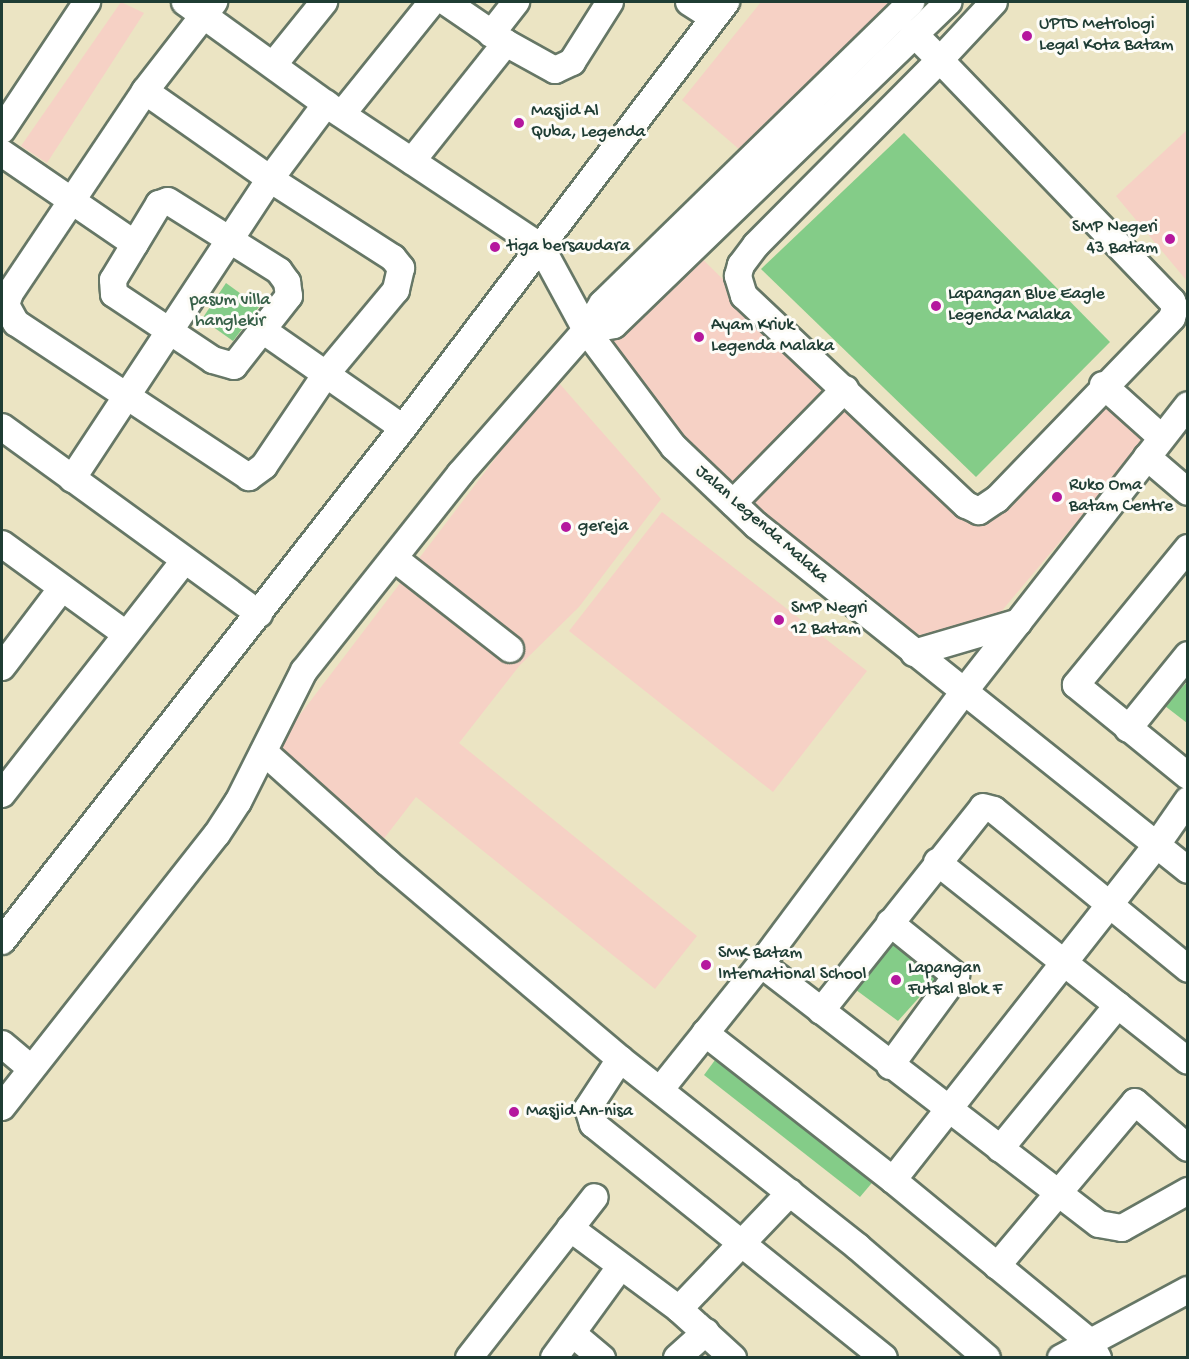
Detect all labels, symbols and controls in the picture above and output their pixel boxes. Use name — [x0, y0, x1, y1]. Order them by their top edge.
place label: UPTD Metrologi Legal Kota Batam — [1039, 15, 1174, 57]
marker: UPTD Metrologi Legal Kota Batam — [1020, 29, 1034, 43]
place label: Masjid Al Quba, Legenda — [531, 102, 645, 144]
marker: Masjid Al Quba, Legenda — [512, 116, 526, 130]
place label: SMP Negeri 43 Batam — [1072, 218, 1158, 260]
marker: SMP Negeri 43 Batam — [1163, 232, 1177, 246]
place label: tiga bersaudara — [507, 236, 630, 258]
marker: tiga bersaudara — [488, 240, 502, 254]
place label: Lapangan Blue Eagle Legenda Malaka — [948, 285, 1105, 328]
park label: pasum villa hanglekir — [190, 291, 270, 334]
marker: Lapangan Blue Eagle Legenda Malaka — [929, 299, 943, 313]
place label: Ayam Kriuk Legenda Malaka — [711, 316, 834, 358]
marker: Ayam Kriuk Legenda Malaka — [692, 330, 706, 344]
street label: Jalan Legenda Malaka — [690, 461, 832, 589]
place label: Ruko Oma Batam Centre — [1069, 476, 1173, 518]
marker: Ruko Oma Batam Centre — [1050, 490, 1064, 504]
place label: gereja — [578, 516, 628, 538]
marker: gereja — [559, 520, 573, 534]
place label: SMP Negri 12 Batam — [791, 599, 868, 642]
marker: SMP Negri 12 Batam — [772, 613, 786, 627]
place label: SMK Batam International School — [718, 944, 867, 986]
marker: SMK Batam International School — [699, 958, 713, 972]
place label: Lapangan Futsal Blok F — [908, 959, 1002, 1002]
marker: Lapangan Futsal Blok F — [889, 973, 903, 987]
place label: Masjid An-nisa — [526, 1101, 633, 1123]
marker: Masjid An-nisa — [507, 1105, 521, 1119]

